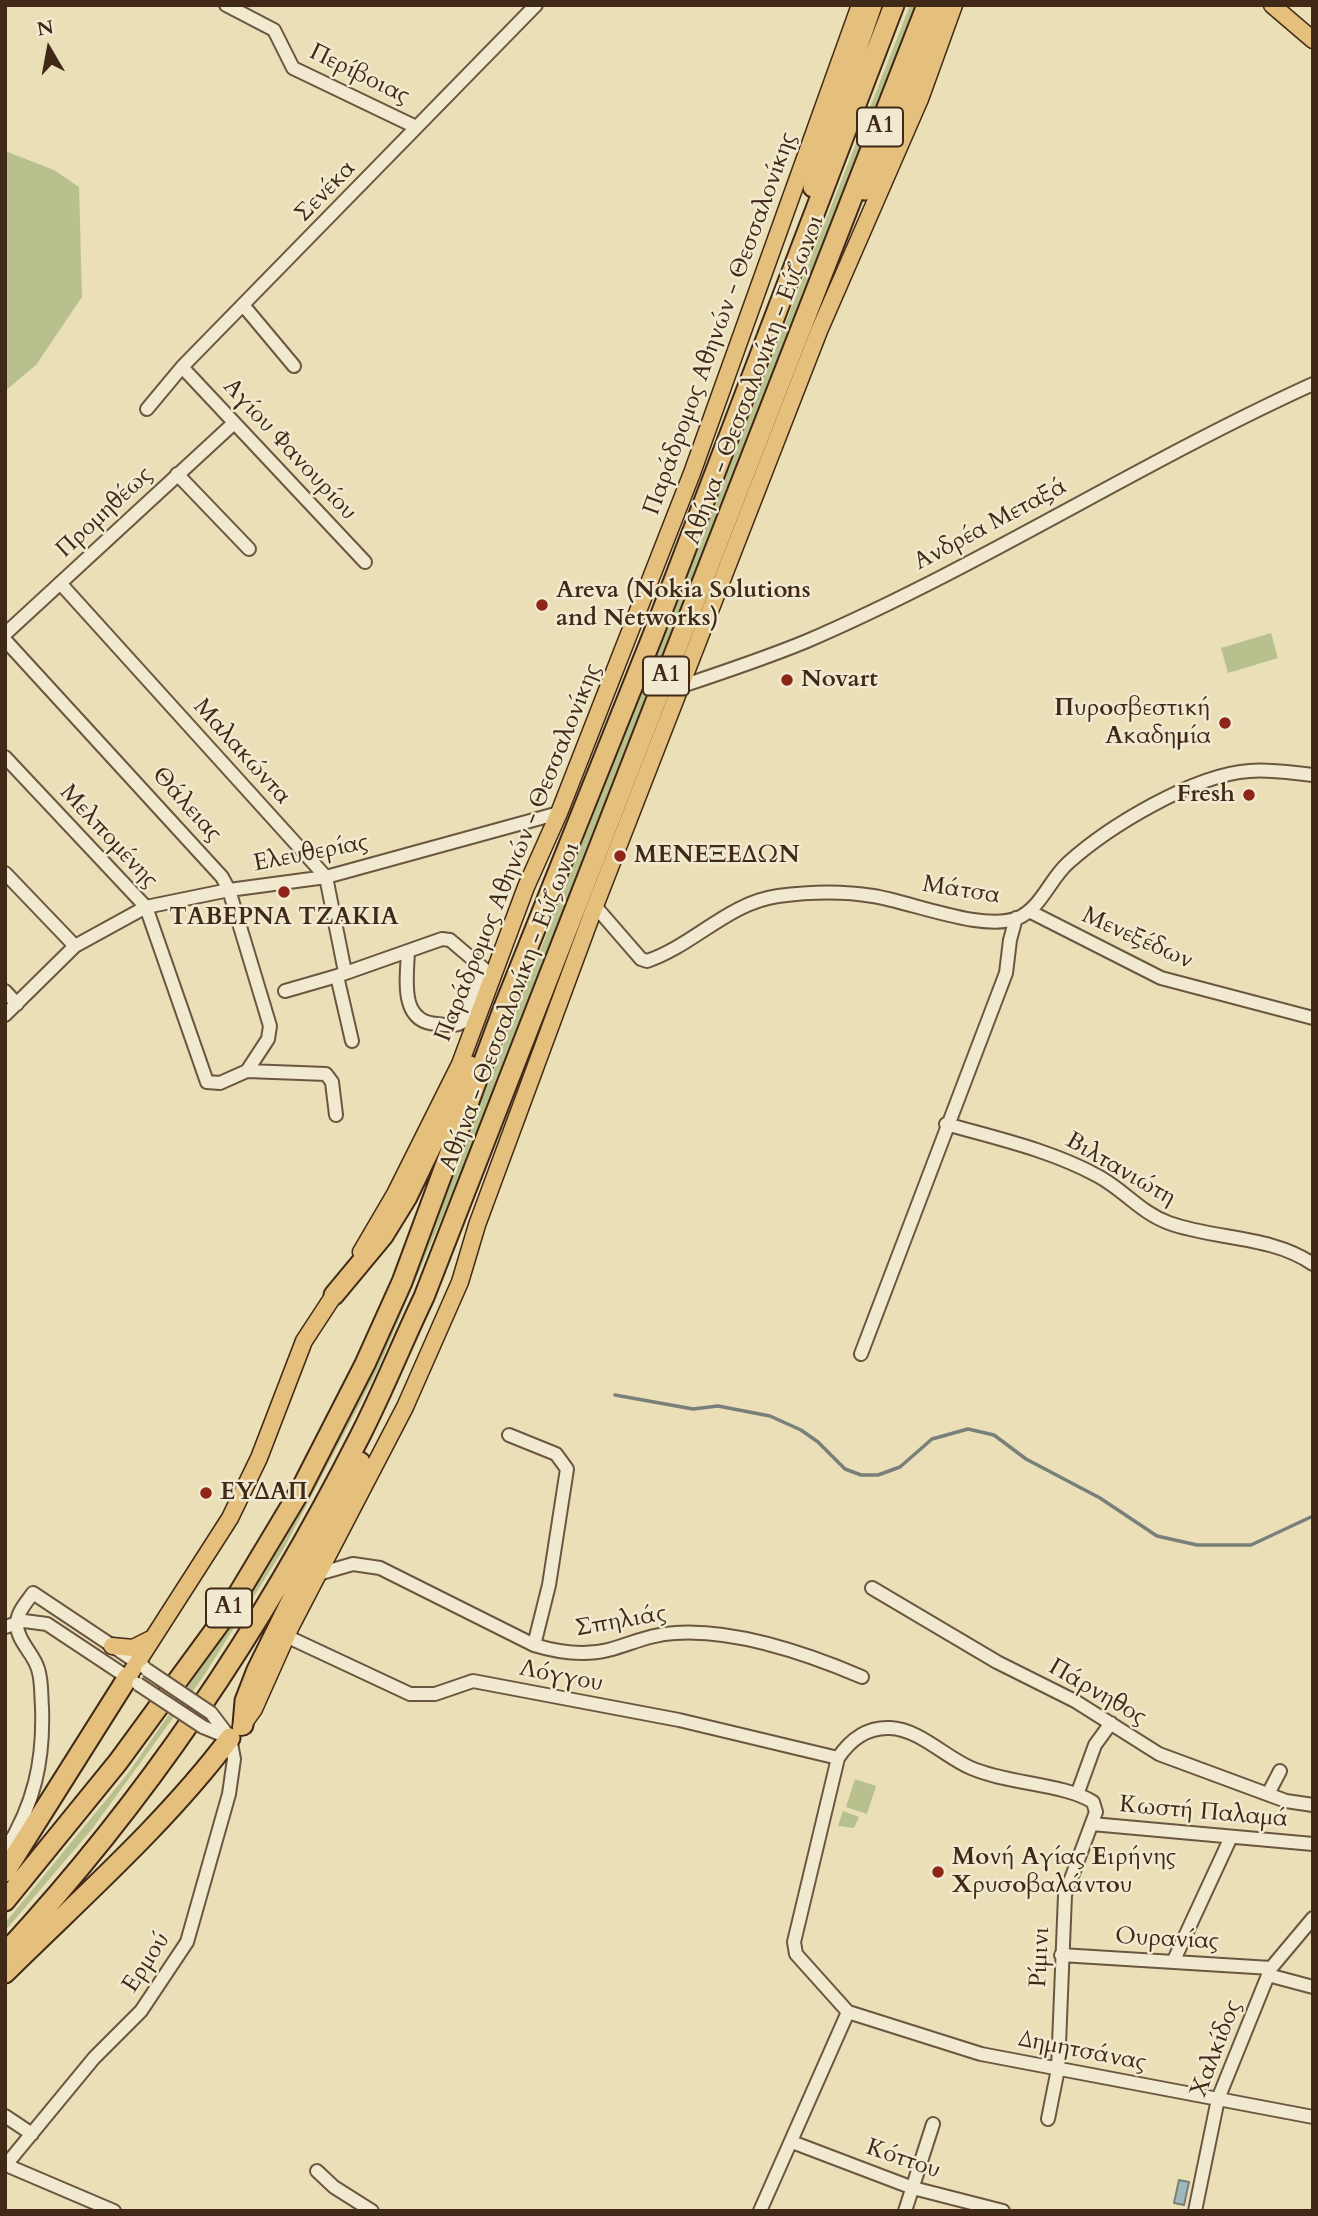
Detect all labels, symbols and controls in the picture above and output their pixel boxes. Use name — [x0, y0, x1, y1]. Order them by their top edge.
north arrow — [14, 14, 84, 84]
text: N — [35, 14, 56, 43]
street label: Περίβοιας — [304, 38, 414, 112]
road number: Α1 — [857, 108, 903, 146]
street label: Παράδρομος Αθηνών - Θεσσαλονίκης — [638, 129, 804, 519]
street label: Σενέκα — [290, 155, 362, 229]
street label: Αθήνα - Θεσσαλονίκη - Εύζωνοι — [679, 211, 831, 549]
street label: Αγίου Φανουρίου — [216, 373, 362, 527]
street label: Προμηθέως — [51, 461, 159, 565]
street label: Ανδρέα Μεταξά — [909, 472, 1073, 578]
place label: Areva (Nokia Solutions and Networks) — [556, 577, 811, 633]
marker: Areva (Nokia Solutions and Networks) — [534, 597, 550, 613]
road number: Α1 — [643, 656, 689, 696]
street label: Παράδρομος Αθηνών - Θεσσαλονίκης — [430, 660, 608, 1046]
place label: Novart — [801, 666, 878, 694]
marker: Novart — [779, 672, 795, 688]
street label: Μαλακώντα — [186, 693, 296, 811]
place label: Πυροσβεστική Ακαδημία — [1054, 695, 1211, 751]
marker: Πυροσβεστική Ακαδημία — [1217, 715, 1233, 731]
street label: Θάλειας — [145, 762, 227, 848]
street label: Μελπομένης — [53, 779, 163, 895]
place label: Fresh — [1176, 781, 1235, 809]
marker: Fresh — [1241, 787, 1257, 803]
street label: Ελευθερίας — [251, 829, 371, 879]
street label: Αθήνα - Θεσσαλονίκη - Εύζωνοι — [435, 838, 587, 1176]
place label: ΜΕΝΕΞΕΔΩΝ — [634, 842, 800, 870]
marker: ΜΕΝΕΞΕΔΩΝ — [612, 848, 628, 864]
street label: Μάτσα — [920, 871, 1002, 911]
marker: ΤΑΒΕΡΝΑ ΤΖΑΚΙΑ — [276, 884, 292, 900]
street label: Μενεξέδων — [1077, 902, 1197, 976]
place label: ΤΑΒΕΡΝΑ ΤΖΑΚΙΑ — [169, 904, 399, 932]
street label: Βιλτανιώτη — [1060, 1127, 1180, 1213]
place label: ΕΥΔΑΠ — [220, 1479, 308, 1507]
marker: ΕΥΔΑΠ — [198, 1485, 214, 1501]
road number: Α1 — [206, 1588, 252, 1628]
street label: Σπηλιάς — [573, 1600, 669, 1644]
street label: Πάρνηθος — [1043, 1654, 1151, 1732]
street label: Λόγγου — [517, 1655, 605, 1699]
street label: Κωστή Παλαμά — [1118, 1791, 1290, 1835]
place label: Μονή Αγίας Ειρήνης Χρυσοβαλάντου — [952, 1844, 1176, 1900]
marker: Μονή Αγίας Ειρήνης Χρυσοβαλάντου — [930, 1864, 946, 1880]
street label: Ουρανίας — [1114, 1923, 1220, 1957]
street label: Ρίμινι — [1025, 1926, 1057, 1988]
street label: Ερμού — [117, 1927, 177, 1999]
street label: Χαλκίδος — [1185, 1996, 1249, 2102]
street label: Δημητσάνας — [1016, 2026, 1148, 2078]
street label: Κόττου — [862, 2134, 944, 2186]

